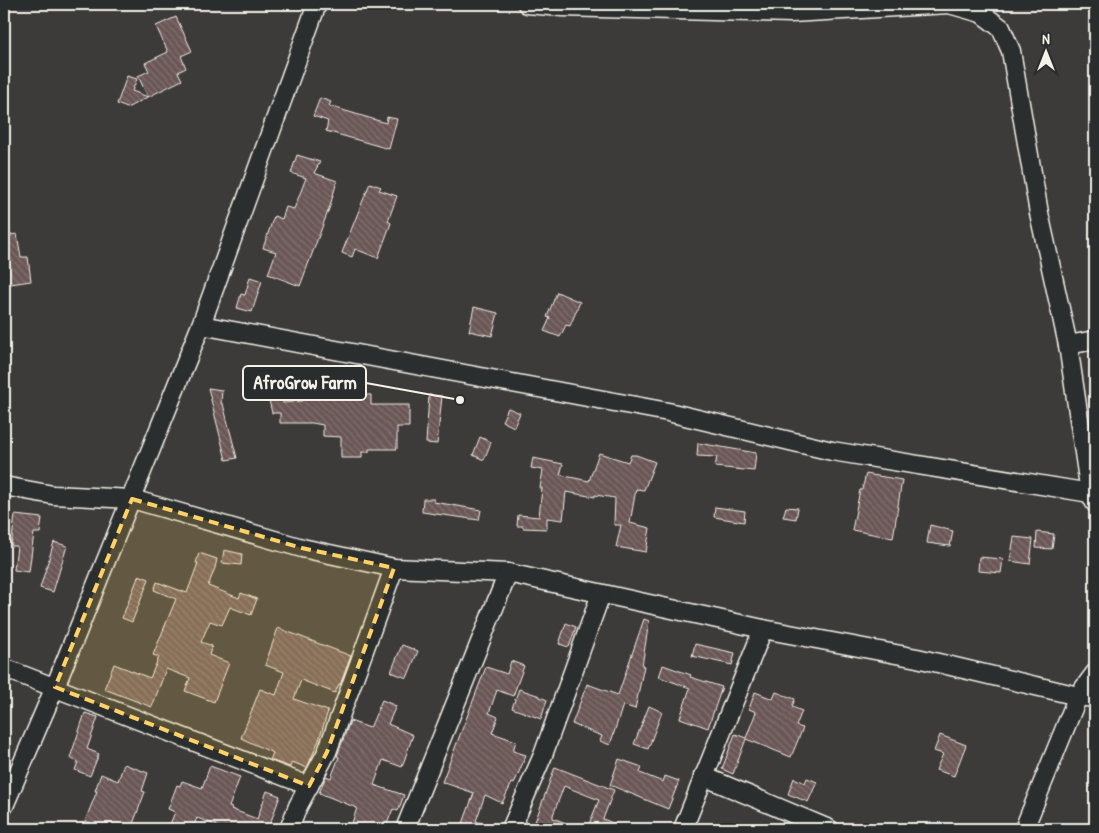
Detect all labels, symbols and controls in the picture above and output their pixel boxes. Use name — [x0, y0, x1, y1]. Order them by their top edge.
north arrow — [1022, 28, 1072, 78]
text: N — [1042, 29, 1050, 48]
callout: AfroGrow Farm — [243, 366, 366, 400]
text: AfroGrow Farm — [253, 369, 357, 395]

